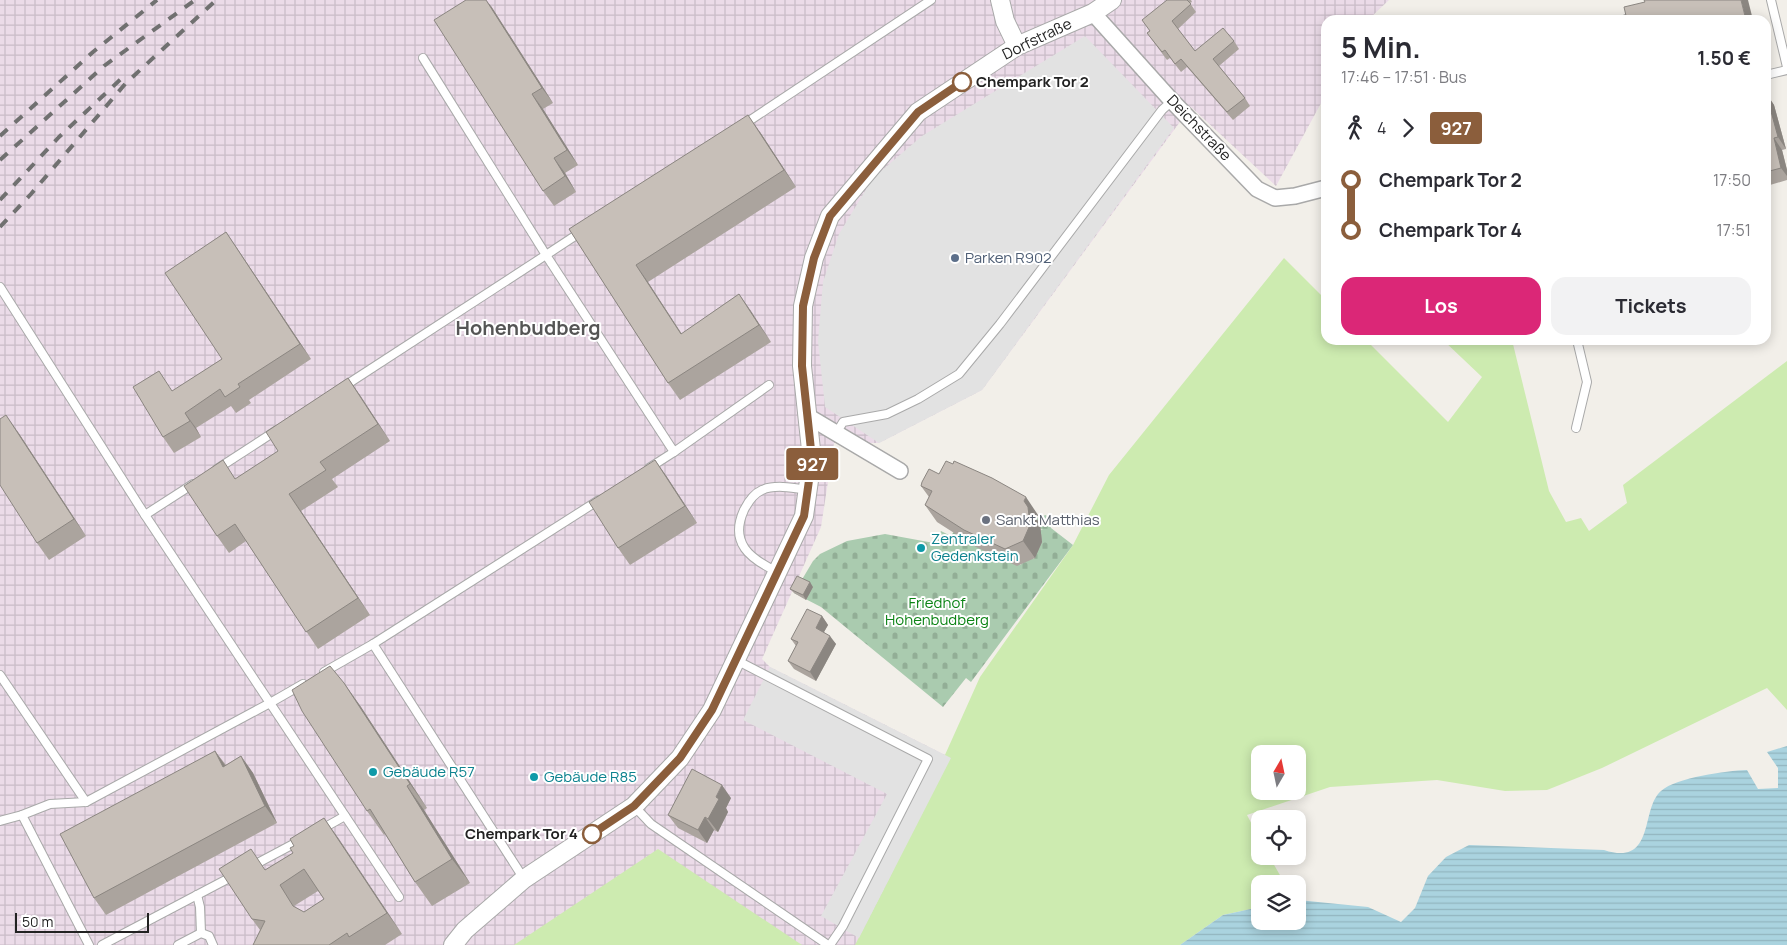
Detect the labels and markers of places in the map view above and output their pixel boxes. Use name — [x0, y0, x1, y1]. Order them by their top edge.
place label: Chempark Tor 2 — [976, 71, 1089, 92]
marker: Chempark Tor 2 — [952, 72, 972, 92]
place label: Parken R902 — [965, 247, 1052, 268]
marker: Parken R902 — [949, 252, 961, 264]
place label: Sankt Matthias — [996, 509, 1100, 530]
marker: Sankt Matthias — [980, 514, 992, 526]
place label: Zentraler Gedenkstein — [931, 528, 1019, 566]
marker: Zentraler Gedenkstein — [915, 542, 927, 554]
place label: Gebäude R57 — [383, 761, 475, 782]
marker: Gebäude R57 — [367, 766, 379, 778]
place label: Gebäude R85 — [544, 766, 637, 787]
marker: Gebäude R85 — [528, 771, 540, 783]
place label: Chempark Tor 4 — [465, 823, 578, 844]
marker: Chempark Tor 4 — [582, 824, 602, 844]

